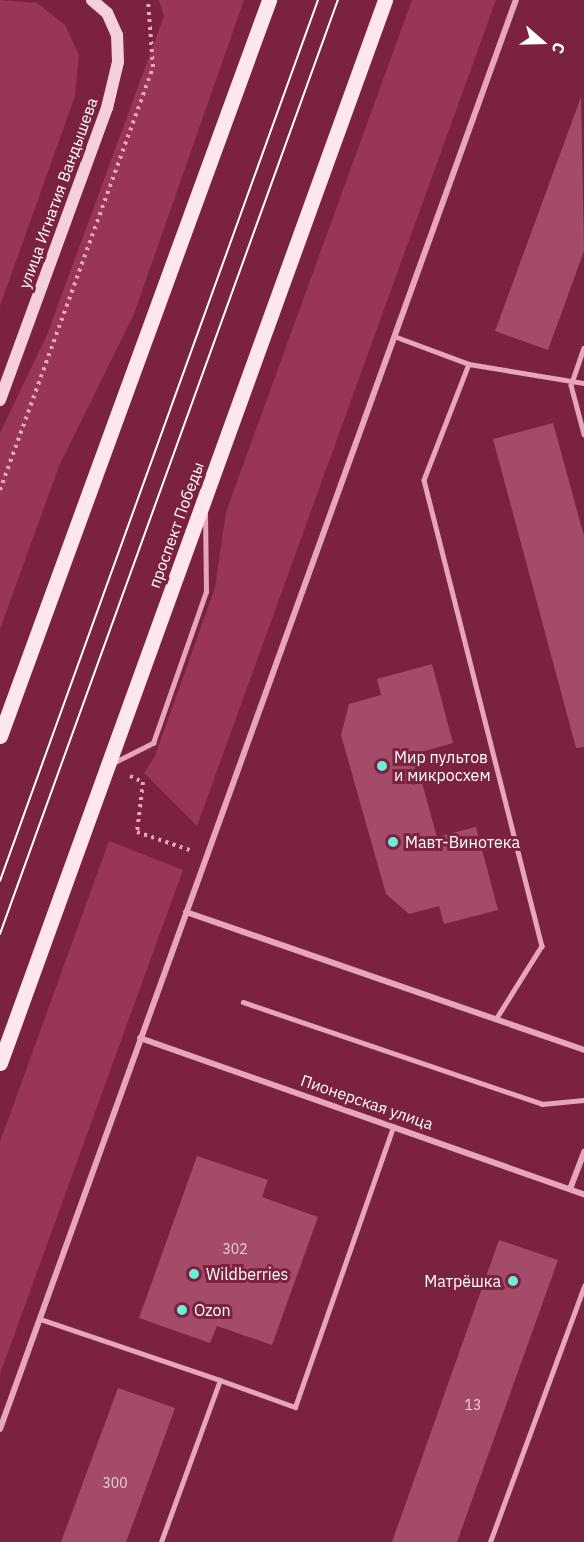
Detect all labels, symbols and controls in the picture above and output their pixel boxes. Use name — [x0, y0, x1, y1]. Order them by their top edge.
north arrow — [512, 12, 572, 72]
text: С — [548, 40, 570, 56]
street label: улица Игнатия Вандышева — [14, 95, 102, 291]
street label: проспект Победы — [144, 459, 208, 591]
place label: Мир пультов и микросхем — [394, 747, 491, 785]
marker: Мир пультов и микросхем — [375, 759, 389, 773]
place label: Мавт-Винотека — [405, 832, 520, 852]
marker: Мавт-Винотека — [386, 835, 400, 849]
street label: Пионерская улица — [298, 1070, 436, 1134]
house number: 302 — [222, 1241, 248, 1257]
place label: Wildberries — [206, 1264, 288, 1284]
marker: Wildberries — [187, 1267, 201, 1281]
place label: Матрёшка — [424, 1271, 501, 1291]
marker: Матрёшка — [506, 1274, 520, 1288]
place label: Ozon — [194, 1300, 231, 1320]
marker: Ozon — [175, 1303, 189, 1317]
house number: 13 — [465, 1397, 481, 1413]
house number: 300 — [102, 1475, 128, 1491]

